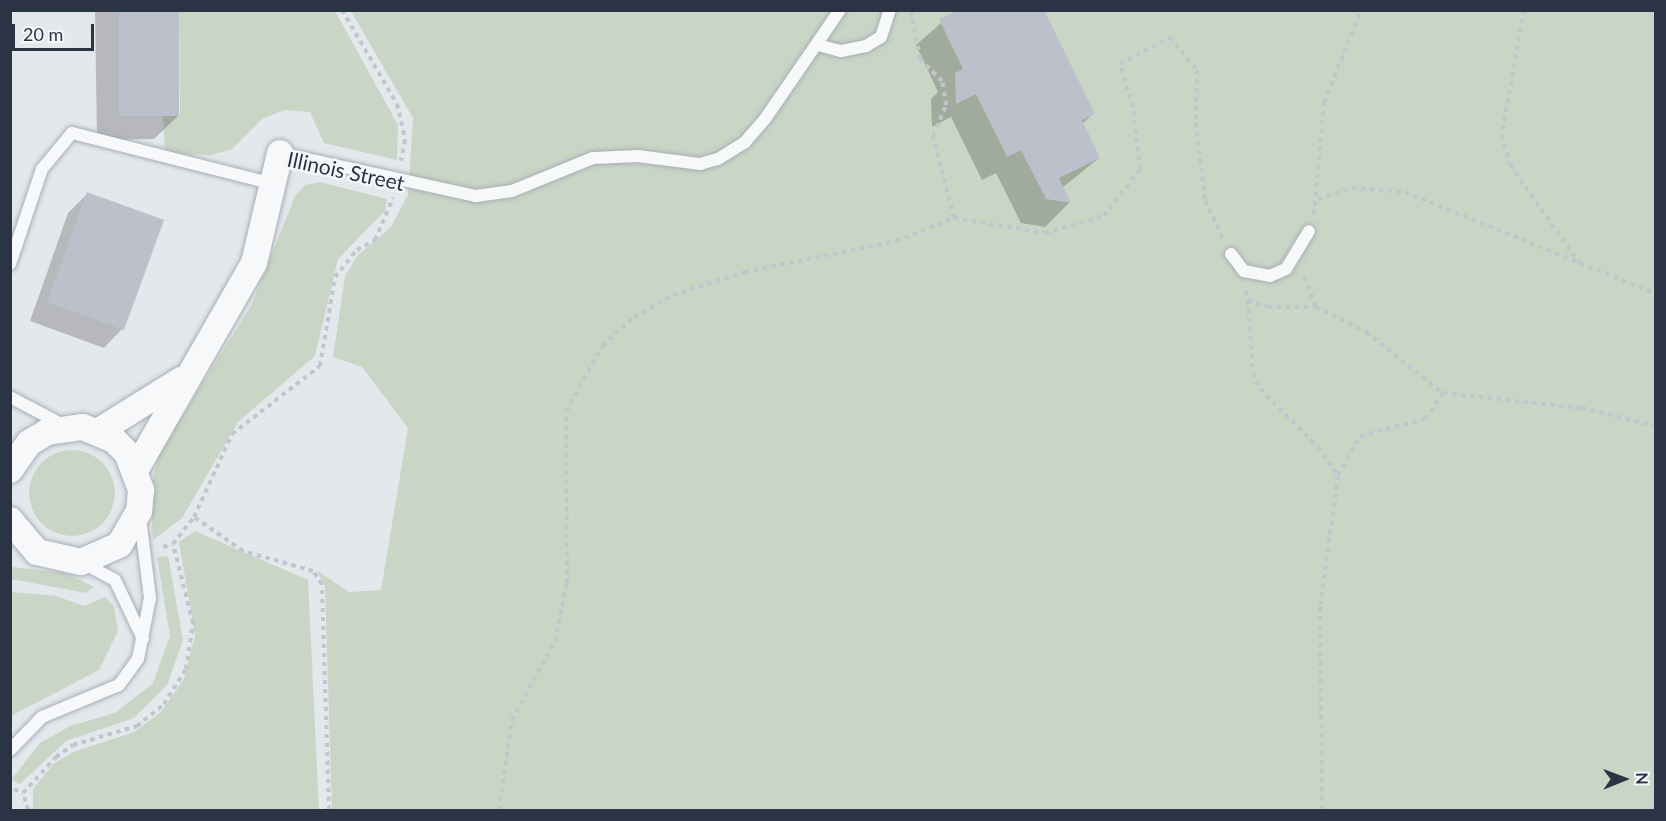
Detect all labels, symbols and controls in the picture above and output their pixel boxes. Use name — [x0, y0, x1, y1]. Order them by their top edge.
scale bar — [15, 12, 98, 50]
text: 20 m — [23, 23, 63, 45]
street label: Illinois Street — [285, 146, 407, 196]
north arrow — [1594, 749, 1654, 809]
text: N — [1633, 772, 1652, 785]

